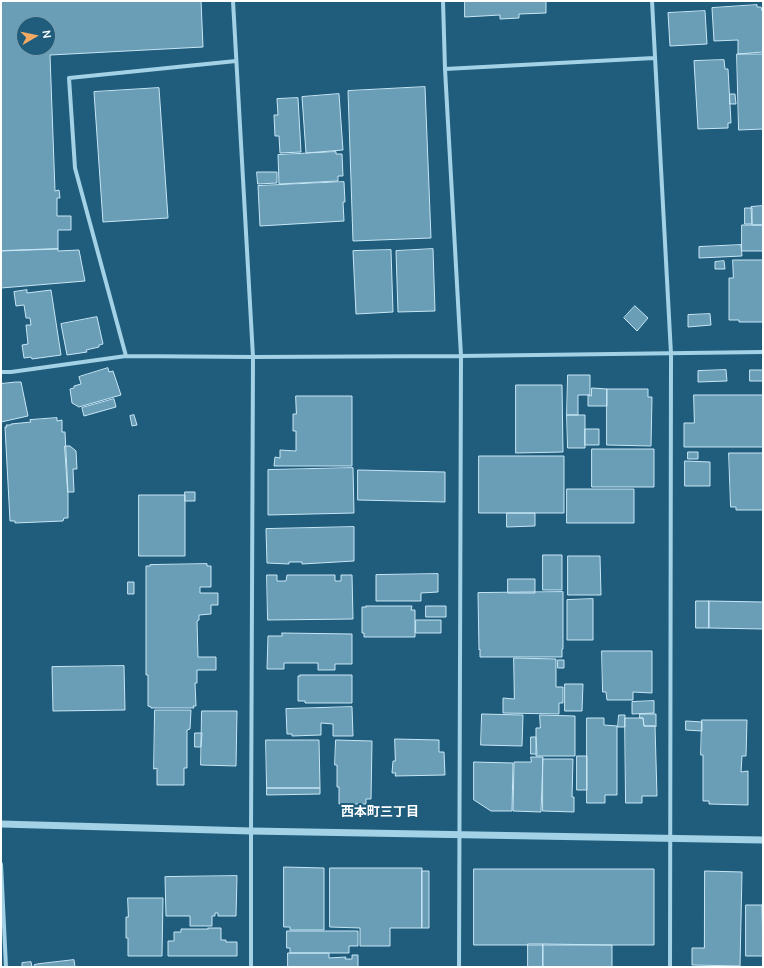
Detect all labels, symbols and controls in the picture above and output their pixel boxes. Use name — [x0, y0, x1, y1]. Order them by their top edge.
north arrow — [16, 16, 56, 56]
text: N — [39, 29, 55, 39]
district label: 西本町三丁目 — [341, 804, 419, 820]

